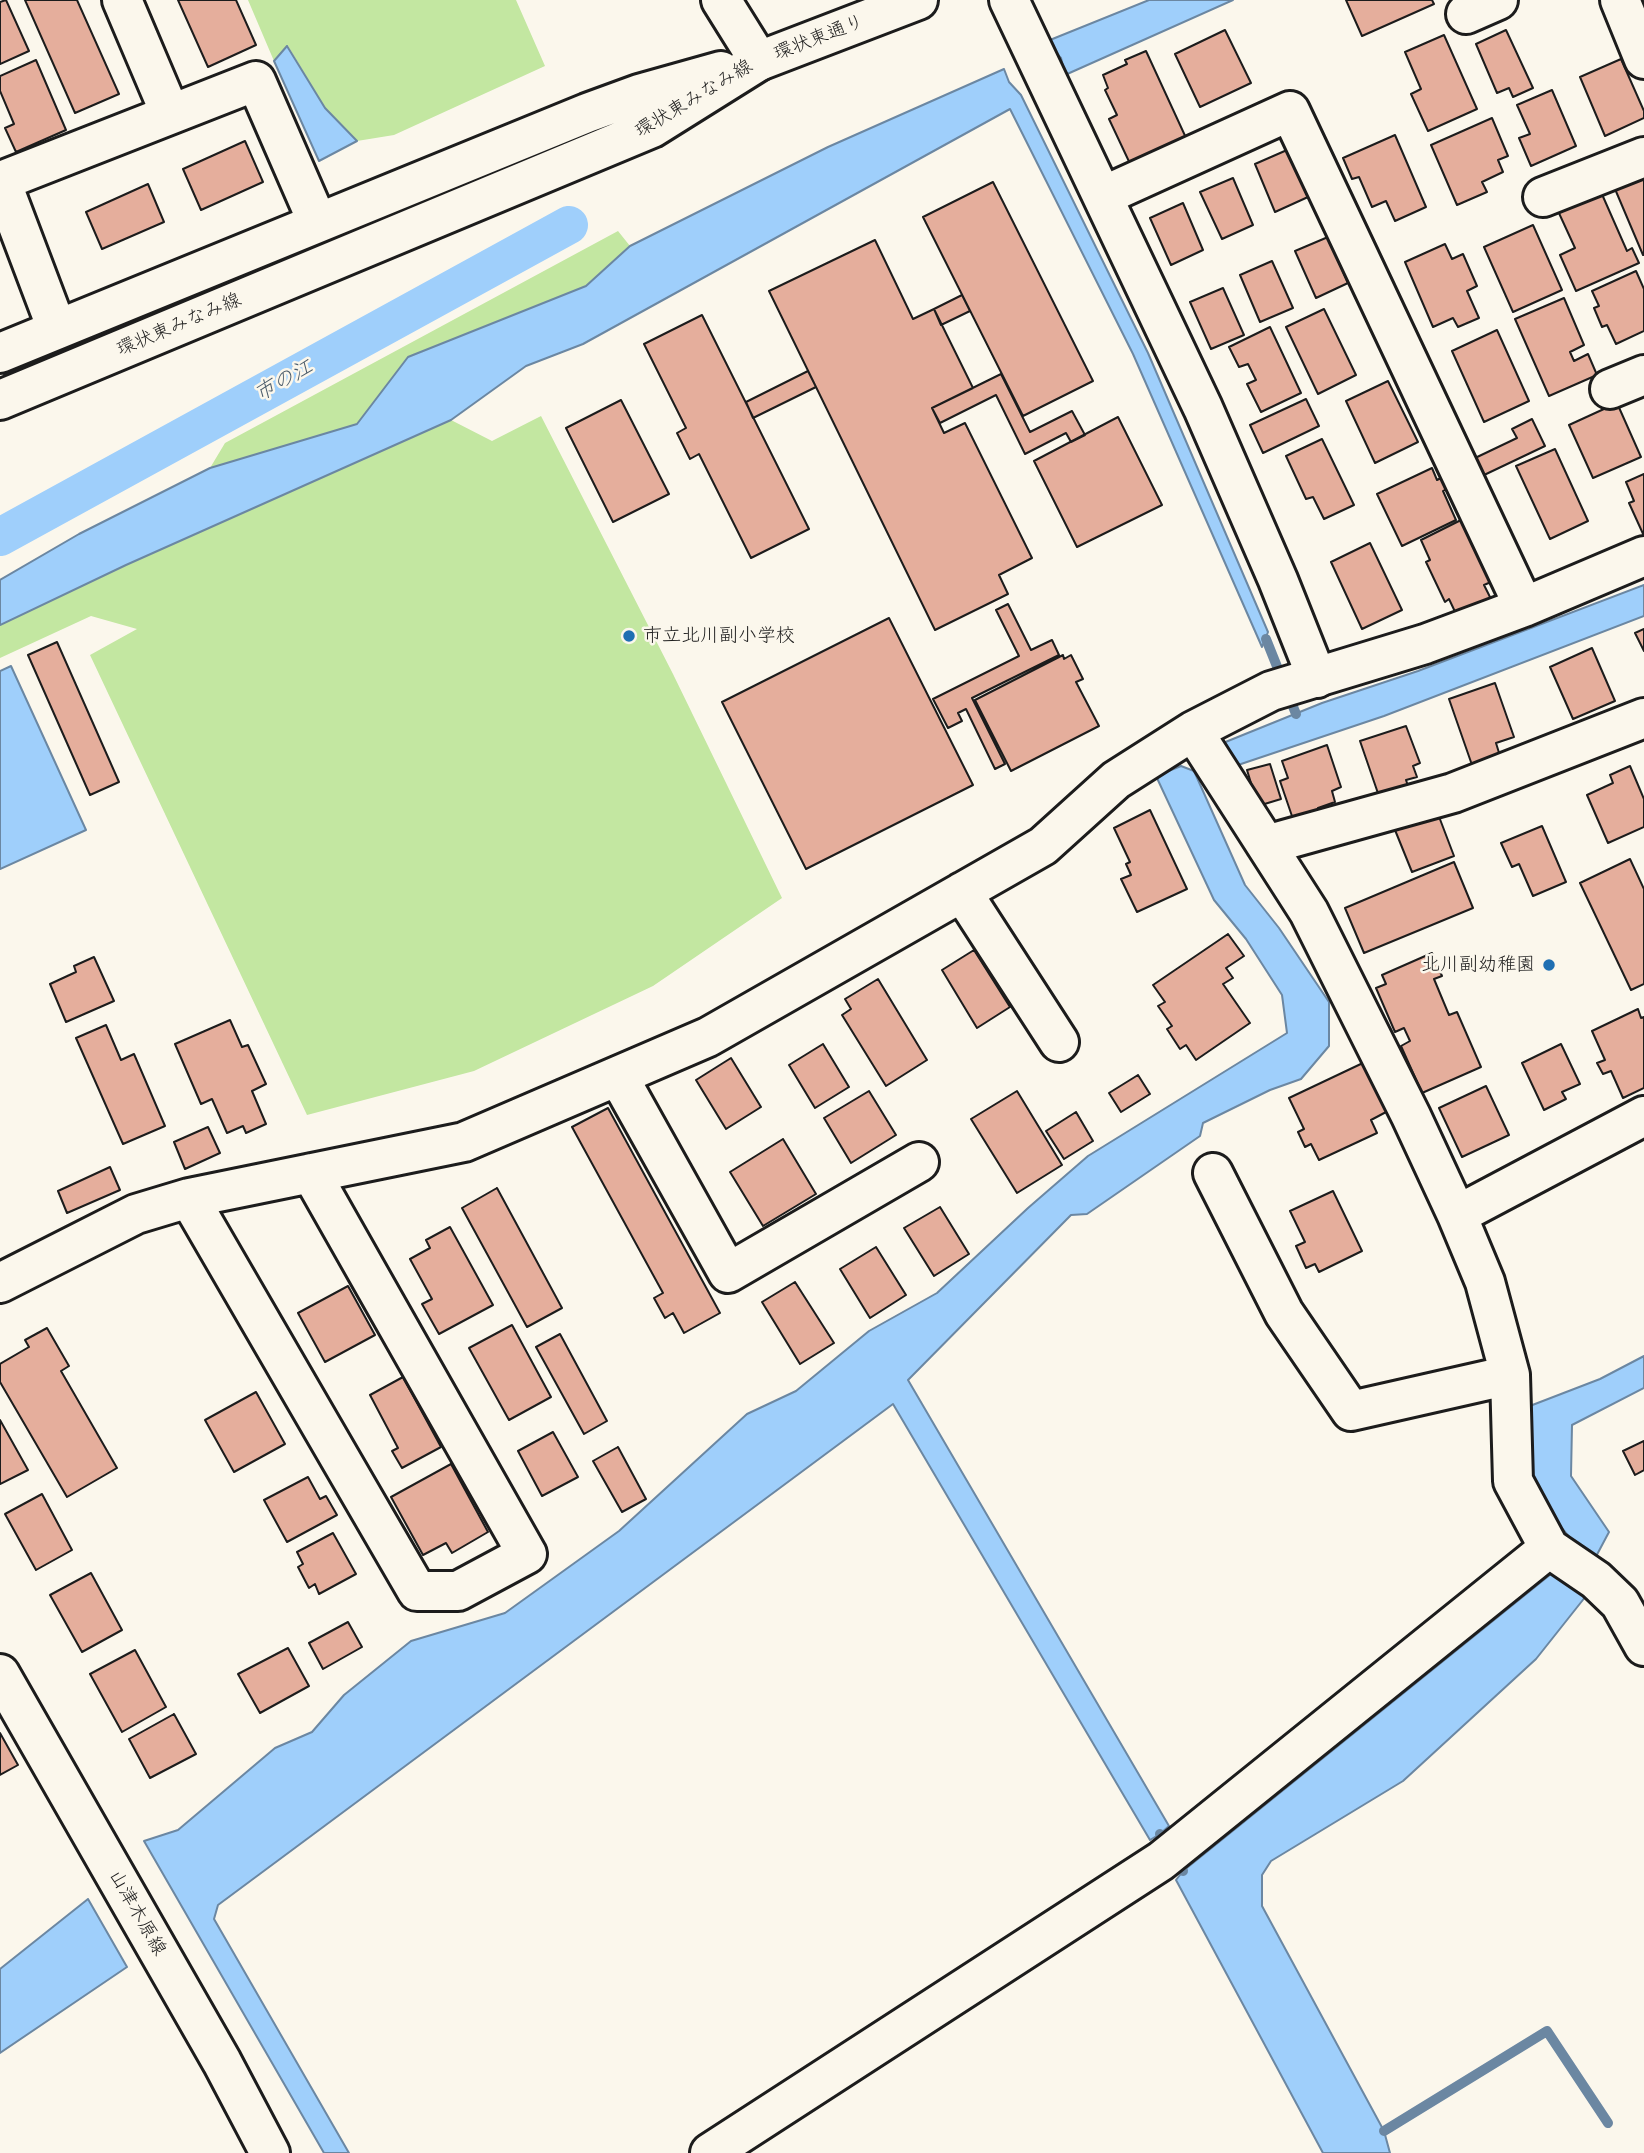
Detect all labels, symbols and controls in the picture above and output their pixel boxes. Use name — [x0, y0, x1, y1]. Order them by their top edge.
street label: 環状東通り — [771, 10, 867, 66]
street label: 環状東みなみ線 — [631, 55, 757, 143]
street label: 環状東みなみ線 — [113, 289, 245, 361]
water label: 市の江 — [250, 355, 318, 407]
place label: 市立北川副小学校 — [643, 625, 795, 647]
marker: 市立北川副小学校 — [621, 628, 637, 644]
place label: 北川副幼稚園 — [1421, 954, 1535, 976]
marker: 北川副幼稚園 — [1541, 957, 1557, 973]
street label: 山津木原線 — [103, 1866, 171, 1960]

